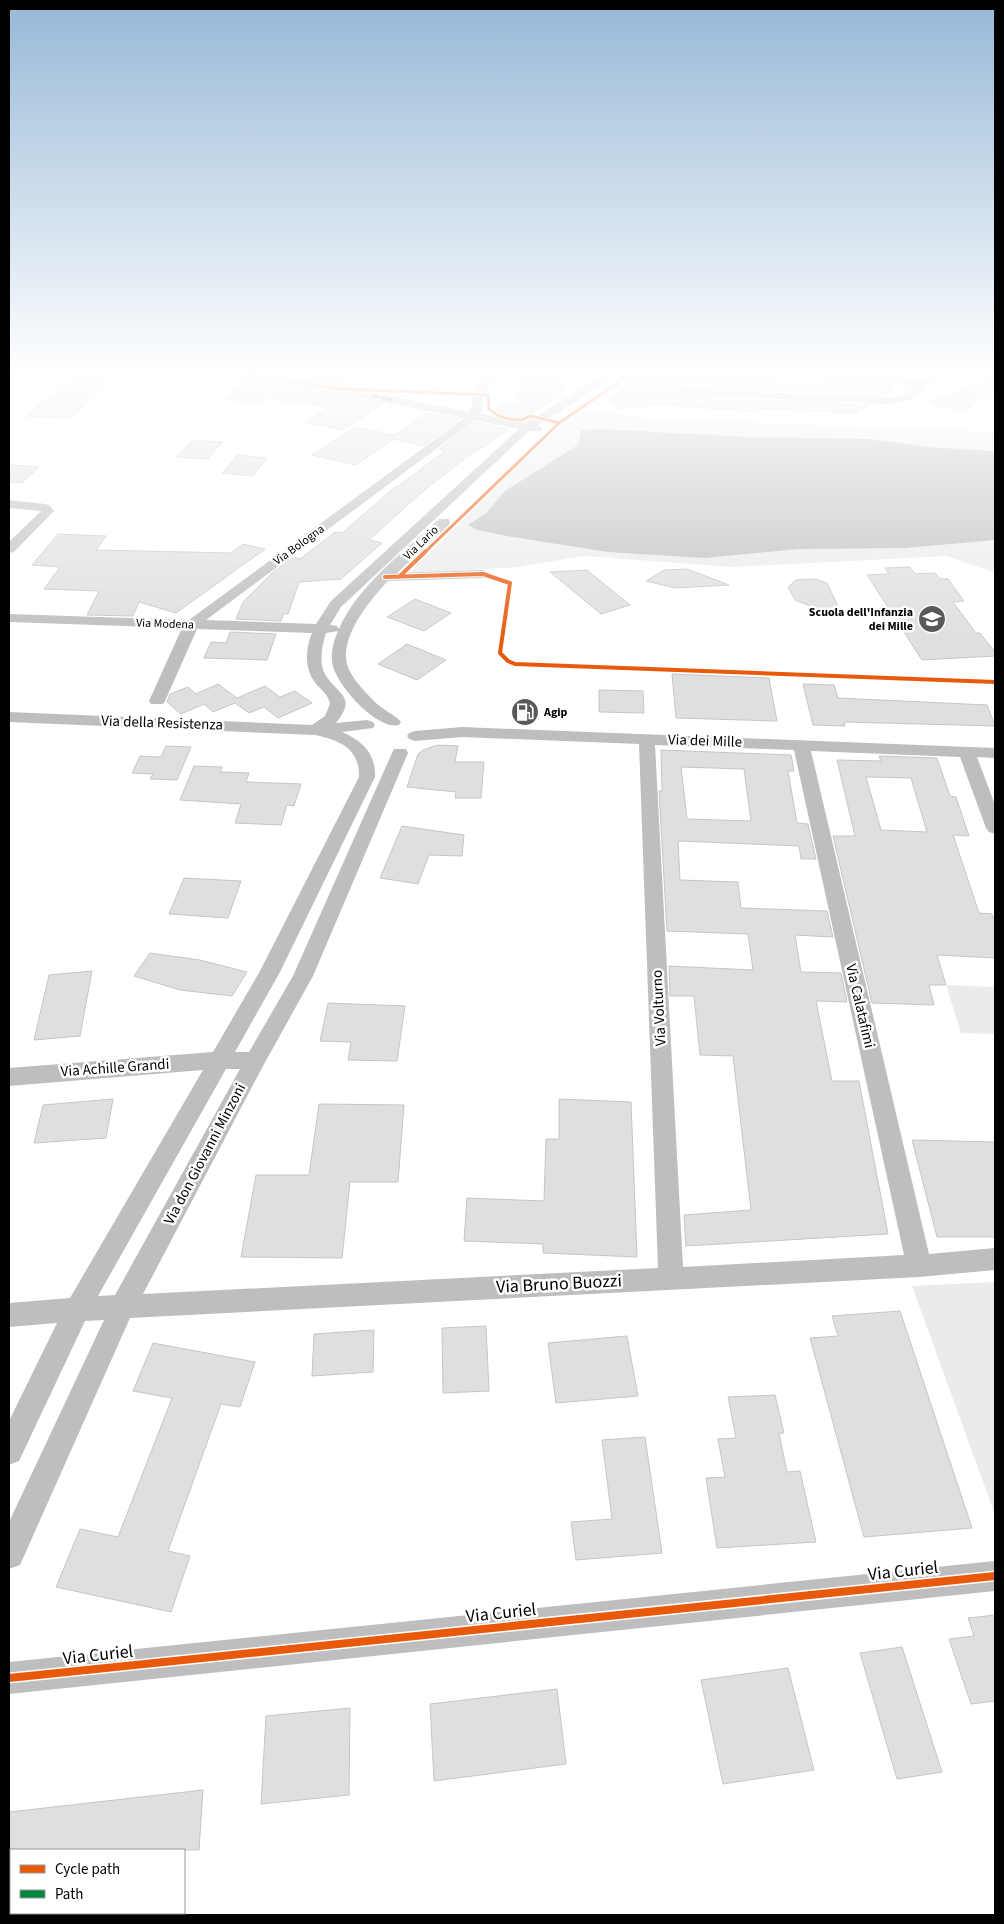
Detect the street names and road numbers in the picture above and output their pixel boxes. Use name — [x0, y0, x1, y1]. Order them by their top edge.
street label: Via Bologna — [270, 521, 328, 569]
street label: Via Lario — [400, 522, 442, 564]
street label: Via Modena — [136, 614, 194, 634]
street label: Via della Resistenza — [101, 710, 223, 736]
street label: Via dei Mille — [668, 729, 742, 753]
street label: Via Calatafimi — [840, 962, 880, 1050]
street label: Via Volturno — [647, 969, 671, 1047]
street label: Via Achille Grandi — [60, 1054, 170, 1082]
street label: Via don Giovanni Minzoni — [159, 1080, 251, 1228]
street label: Via Bruno Buozzi — [495, 1268, 623, 1300]
street label: Via Curiel — [867, 1555, 939, 1587]
street label: Via Curiel — [465, 1597, 537, 1629]
street label: Via Curiel — [62, 1639, 134, 1671]

